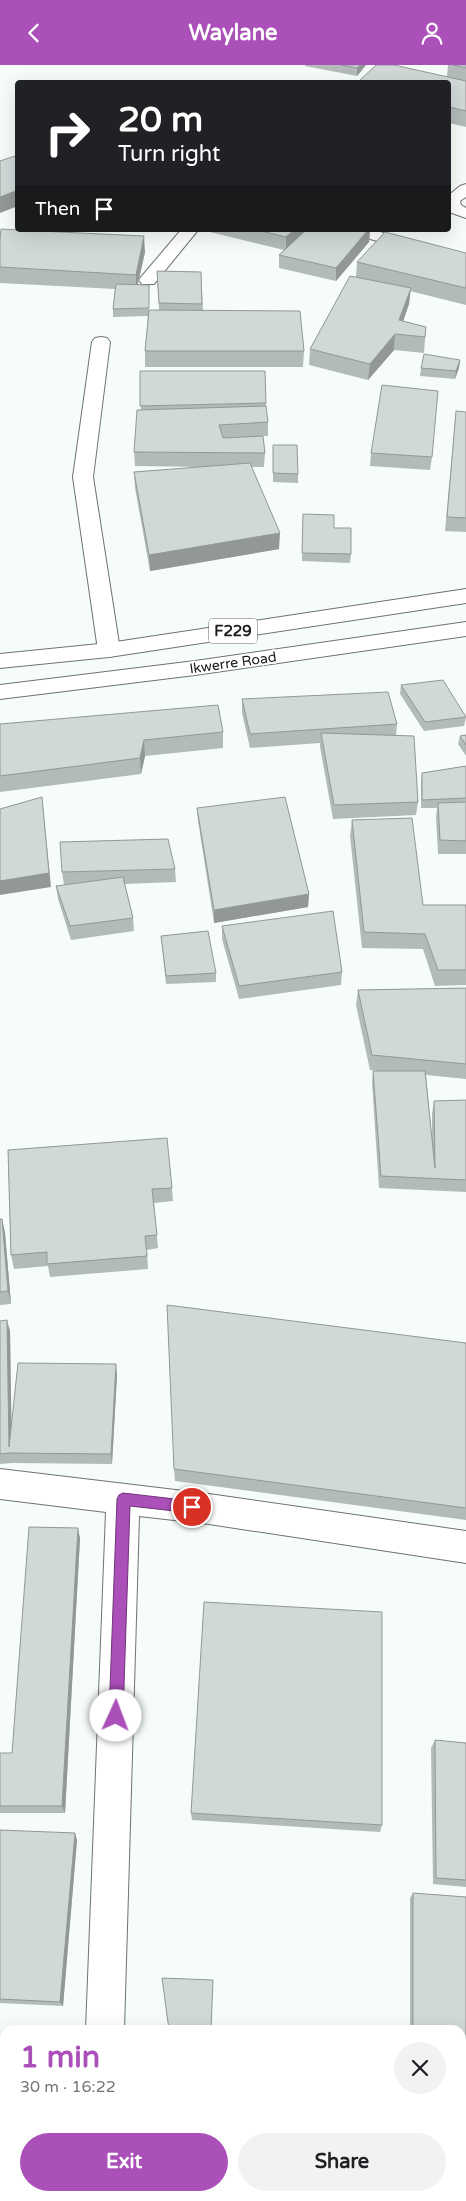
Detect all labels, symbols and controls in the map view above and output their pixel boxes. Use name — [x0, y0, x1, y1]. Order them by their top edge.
icon: back — [20, 19, 48, 47]
icon: person — [418, 19, 446, 47]
text: Waylane — [188, 20, 278, 46]
text: 20 m — [118, 99, 203, 141]
icon: right — [35, 100, 100, 165]
text: Turn right — [118, 141, 220, 167]
icon: arrive — [90, 195, 118, 223]
text: Then — [35, 198, 80, 220]
road number: F229 — [209, 619, 257, 643]
street label: Ikwerre Road — [188, 648, 278, 678]
pin — [171, 1486, 213, 1528]
icon: arrive — [178, 1493, 206, 1521]
position arrow — [89, 1689, 141, 1741]
text: 1 min — [20, 2039, 100, 2076]
button: close — [394, 2042, 446, 2094]
text: 30 m · 16:22 — [20, 2077, 116, 2097]
button: Exit — [20, 2133, 228, 2191]
button: Share — [238, 2133, 446, 2191]

